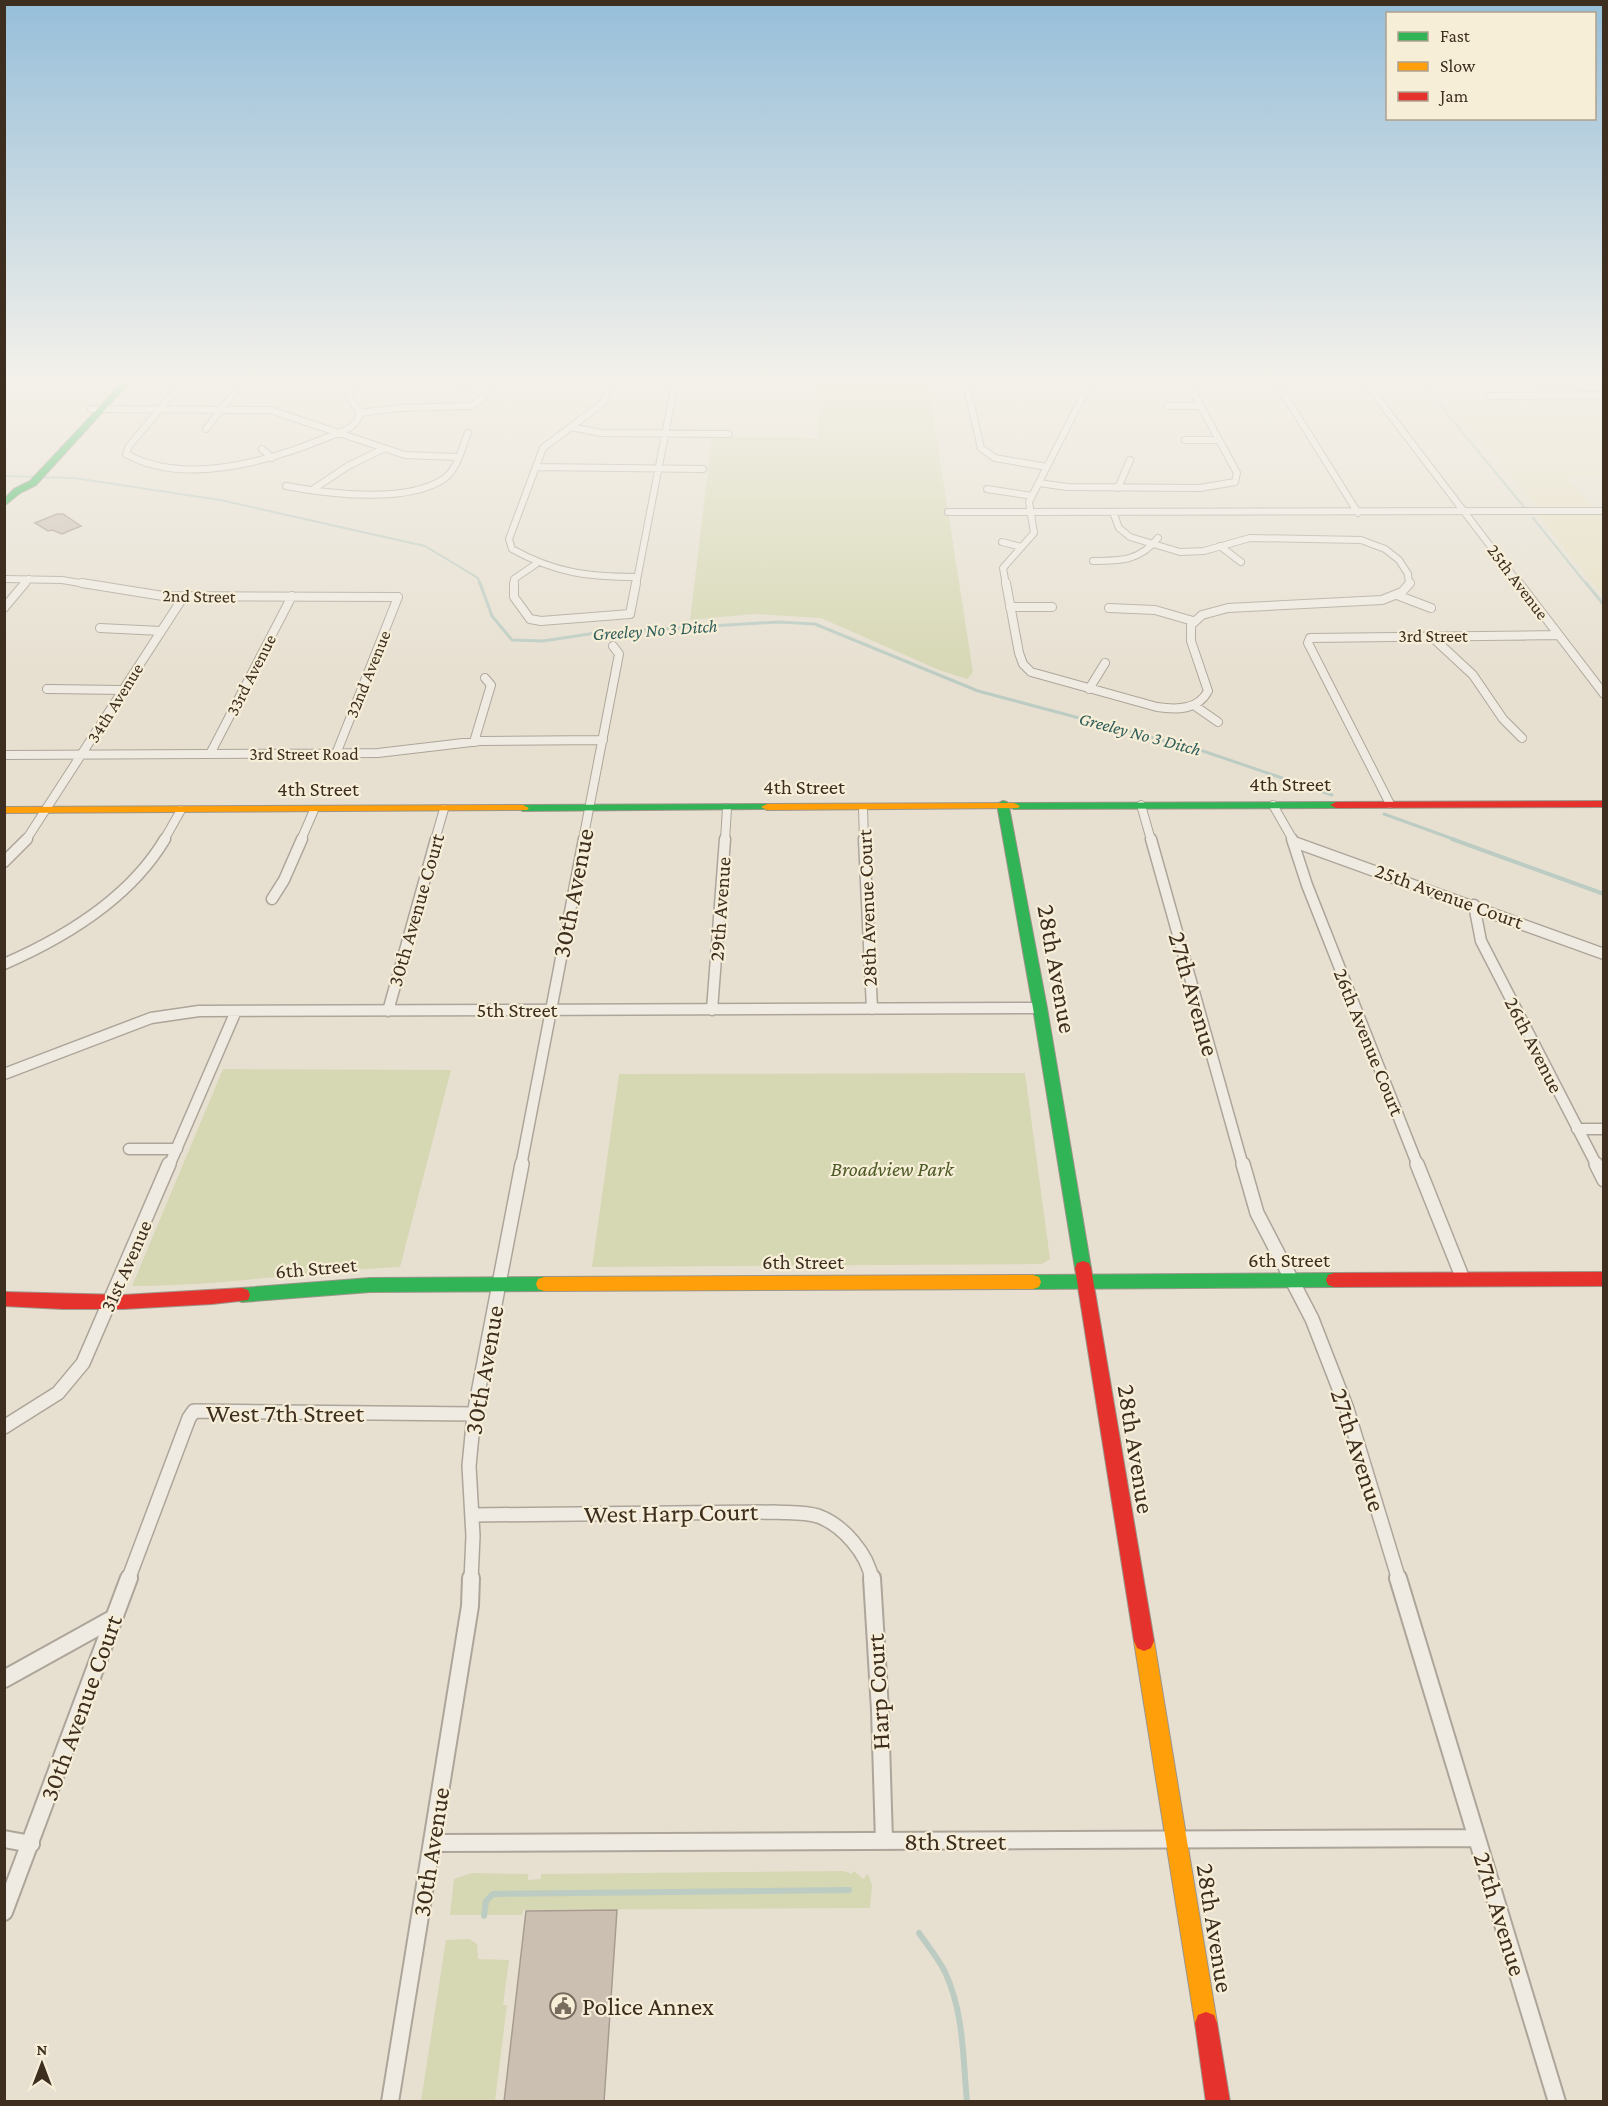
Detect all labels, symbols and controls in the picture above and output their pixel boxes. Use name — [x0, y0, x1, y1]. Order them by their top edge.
legend — [1386, 12, 1596, 120]
text: Fast — [1440, 26, 1471, 46]
text: Slow — [1440, 56, 1476, 76]
text: Jam — [1438, 86, 1469, 106]
street label: 25th Avenue — [1483, 540, 1553, 624]
street label: 2nd Street — [162, 585, 237, 607]
water label: Greeley No 3 Ditch — [592, 616, 718, 644]
street label: 3rd Street — [1398, 626, 1469, 646]
street label: 32nd Avenue — [341, 627, 395, 721]
street label: 33rd Avenue — [222, 631, 280, 719]
street label: 34th Avenue — [83, 660, 147, 746]
water label: Greeley No 3 Ditch — [1077, 708, 1203, 760]
street label: 3rd Street Road — [249, 744, 359, 764]
street label: 4th Street — [1249, 772, 1332, 796]
street label: 4th Street — [763, 775, 846, 799]
street label: 4th Street — [277, 777, 360, 801]
street label: 30th Avenue — [546, 826, 600, 960]
street label: 28th Avenue Court — [852, 828, 882, 987]
street label: 30th Avenue Court — [383, 830, 450, 989]
street label: 29th Avenue — [704, 856, 736, 962]
street label: 25th Avenue Court — [1372, 858, 1527, 934]
street label: 28th Avenue — [1031, 902, 1083, 1036]
street label: 27th Avenue — [1162, 929, 1226, 1059]
street label: 26th Avenue Court — [1329, 965, 1410, 1120]
street label: 26th Avenue — [1500, 993, 1568, 1097]
street label: 5th Street — [476, 998, 559, 1022]
park label: Broadview Park — [830, 1157, 954, 1181]
street label: 31st Avenue — [95, 1216, 157, 1316]
street label: 6th Street — [1248, 1248, 1331, 1272]
street label: 6th Street — [762, 1250, 845, 1274]
street label: 6th Street — [274, 1252, 359, 1284]
street label: 30th Avenue — [458, 1303, 510, 1437]
street label: 28th Avenue — [1111, 1382, 1161, 1516]
street label: 27th Avenue — [1324, 1385, 1392, 1515]
street label: West 7th Street — [206, 1399, 364, 1428]
street label: West Harp Court — [584, 1497, 759, 1529]
street label: 30th Avenue Court — [34, 1611, 128, 1805]
street label: Harp Court — [860, 1633, 896, 1751]
street label: 30th Avenue — [406, 1785, 456, 1919]
street label: 8th Street — [904, 1827, 1006, 1856]
street label: 27th Avenue — [1467, 1849, 1533, 1979]
street label: 28th Avenue — [1190, 1861, 1240, 1995]
public building icon: Police Annex — [548, 1991, 578, 2021]
place label: Police Annex — [582, 1992, 714, 2021]
north arrow — [12, 2034, 72, 2094]
text: N — [37, 2041, 48, 2058]

